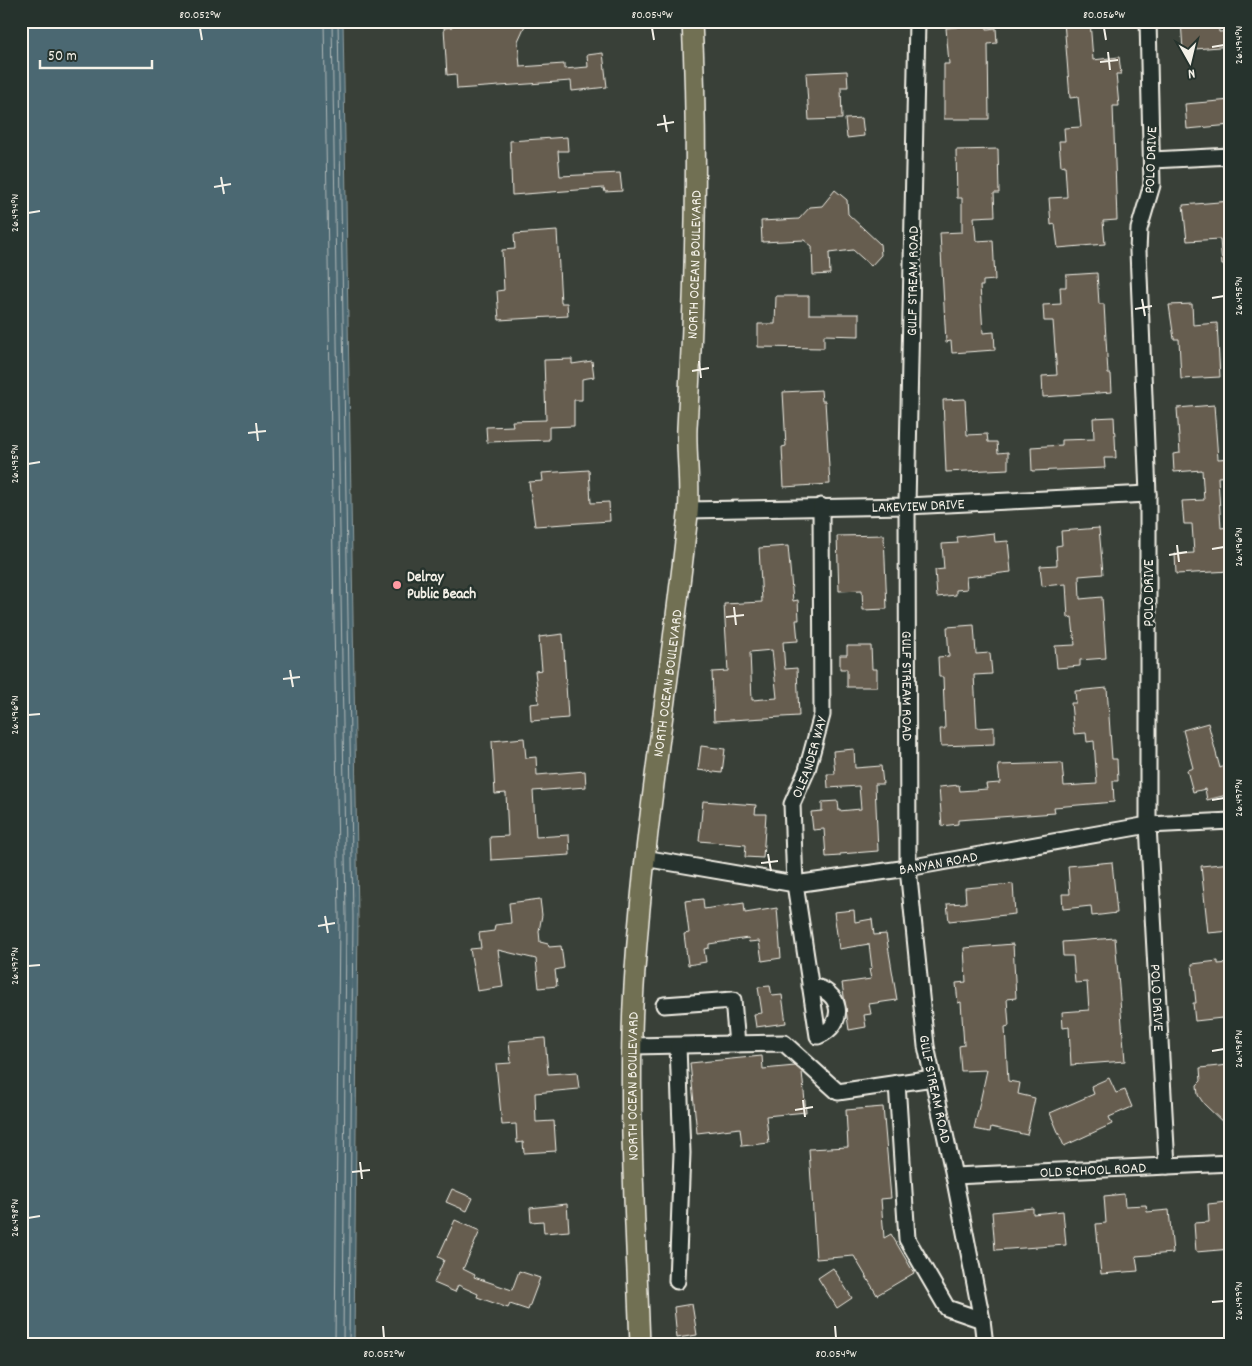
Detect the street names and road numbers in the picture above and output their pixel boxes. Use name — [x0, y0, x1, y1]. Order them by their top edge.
street label: POLO DRIVE — [1140, 126, 1164, 194]
street label: NORTH OCEAN BOULEVARD — [683, 190, 709, 340]
street label: GULF STREAM ROAD — [902, 226, 926, 336]
street label: LAKEVIEW DRIVE — [872, 494, 965, 520]
street label: POLO DRIVE — [1139, 559, 1161, 627]
street label: NORTH OCEAN BOULEVARD — [648, 608, 690, 759]
street label: GULF STREAM ROAD — [894, 631, 917, 741]
street label: OLEANDER WAY — [787, 714, 834, 802]
street label: BANYAN ROAD — [898, 847, 980, 882]
street label: POLO DRIVE — [1143, 963, 1168, 1032]
street label: NORTH OCEAN BOULEVARD — [622, 1011, 646, 1161]
street label: GULF STREAM ROAD — [912, 1034, 956, 1146]
street label: OLD SCHOOL ROAD — [1039, 1158, 1147, 1185]

